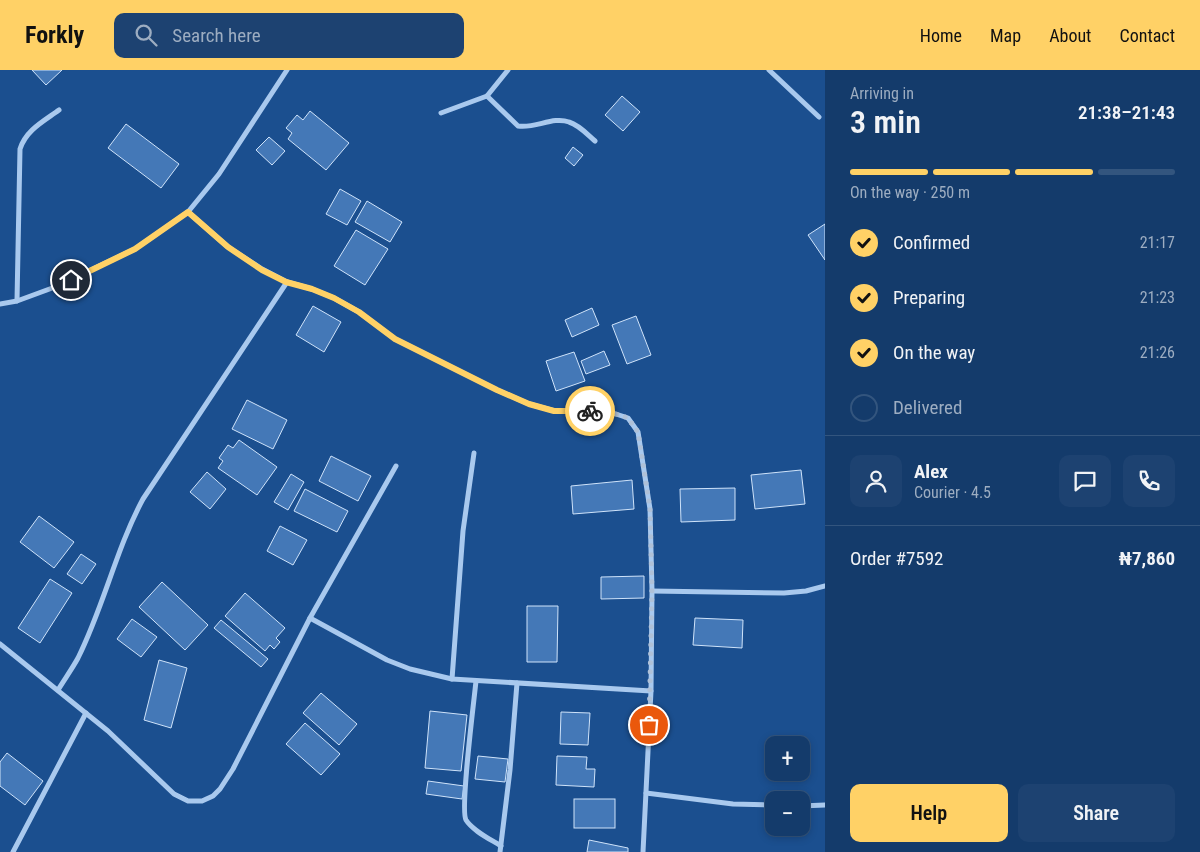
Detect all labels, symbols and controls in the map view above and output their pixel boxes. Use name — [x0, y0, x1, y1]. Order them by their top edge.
search box — [114, 13, 464, 58]
text: Forkly — [25, 21, 84, 49]
icon: search — [132, 21, 160, 49]
text: Search here — [172, 24, 261, 47]
text: Home — [920, 25, 962, 46]
text: Map — [990, 25, 1021, 46]
text: About — [1049, 25, 1091, 46]
text: Contact — [1119, 25, 1175, 46]
text: Arriving in — [850, 84, 914, 103]
text: 21:38–21:43 — [1078, 101, 1175, 124]
text: 3 min — [850, 103, 921, 141]
text: On the way · 250 m — [850, 183, 970, 202]
icon: check — [850, 229, 878, 257]
text: Confirmed — [893, 231, 970, 254]
text: 21:17 — [1140, 233, 1175, 252]
pin — [50, 259, 92, 301]
icon: home — [57, 266, 85, 294]
icon: check — [850, 284, 878, 312]
text: Preparing — [893, 286, 965, 309]
text: 21:23 — [1140, 288, 1175, 307]
icon: check — [850, 339, 878, 367]
text: On the way — [893, 341, 975, 364]
text: 21:26 — [1140, 343, 1175, 362]
courier — [565, 386, 615, 436]
text: Delivered — [893, 396, 962, 419]
icon: bike — [576, 397, 604, 425]
button: person — [850, 455, 902, 507]
button: chat — [1059, 455, 1111, 507]
button: phone — [1123, 455, 1175, 507]
text: Alex — [914, 460, 948, 483]
text: Courier · 4.5 — [914, 483, 991, 502]
text: Order #7592 — [850, 547, 943, 570]
text: ₦7,860 — [1118, 547, 1175, 570]
pin — [628, 704, 670, 746]
icon: bag — [635, 711, 663, 739]
map controls — [765, 736, 810, 836]
button: + — [765, 736, 810, 781]
button: Help — [850, 784, 1008, 842]
button: Share — [1018, 784, 1175, 842]
button: − — [765, 791, 810, 836]

